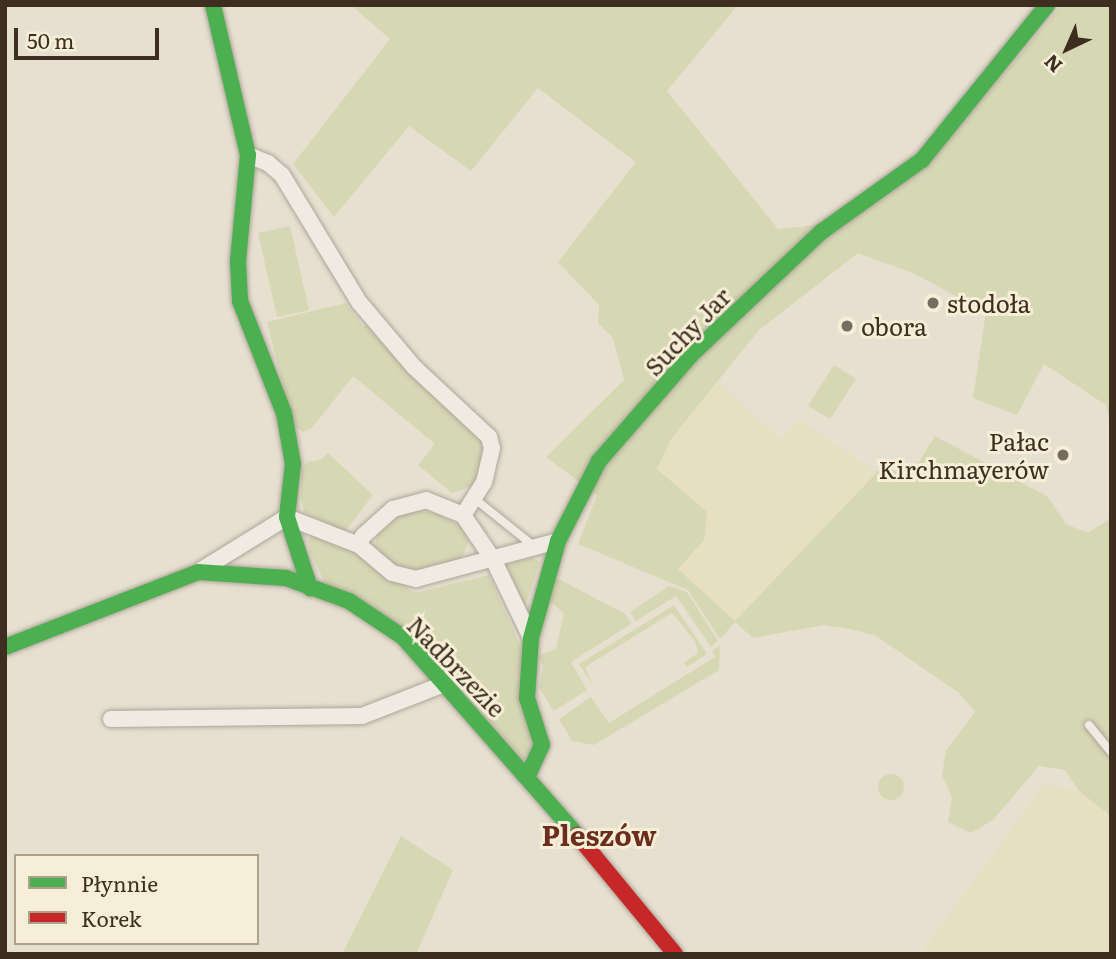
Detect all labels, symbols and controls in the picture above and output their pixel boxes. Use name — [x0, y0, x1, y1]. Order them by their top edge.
scale bar — [18, 14, 163, 58]
north arrow — [1032, 14, 1102, 84]
text: 50 m — [27, 24, 74, 55]
text: N — [1037, 48, 1068, 80]
street label: Suchy Jar — [638, 281, 736, 381]
place label: stodoła — [947, 289, 1030, 317]
marker: stodoła — [925, 295, 941, 311]
place label: obora — [861, 312, 927, 340]
marker: obora — [839, 318, 855, 334]
place label: Pałac Kirchmayerów — [878, 427, 1049, 483]
marker: Pałac Kirchmayerów — [1055, 447, 1071, 463]
street label: Nadbrzezie — [402, 610, 512, 722]
district label: Pleszów — [542, 817, 656, 851]
legend — [14, 854, 259, 945]
text: Płynnie — [81, 867, 158, 898]
text: Korek — [81, 902, 142, 933]

